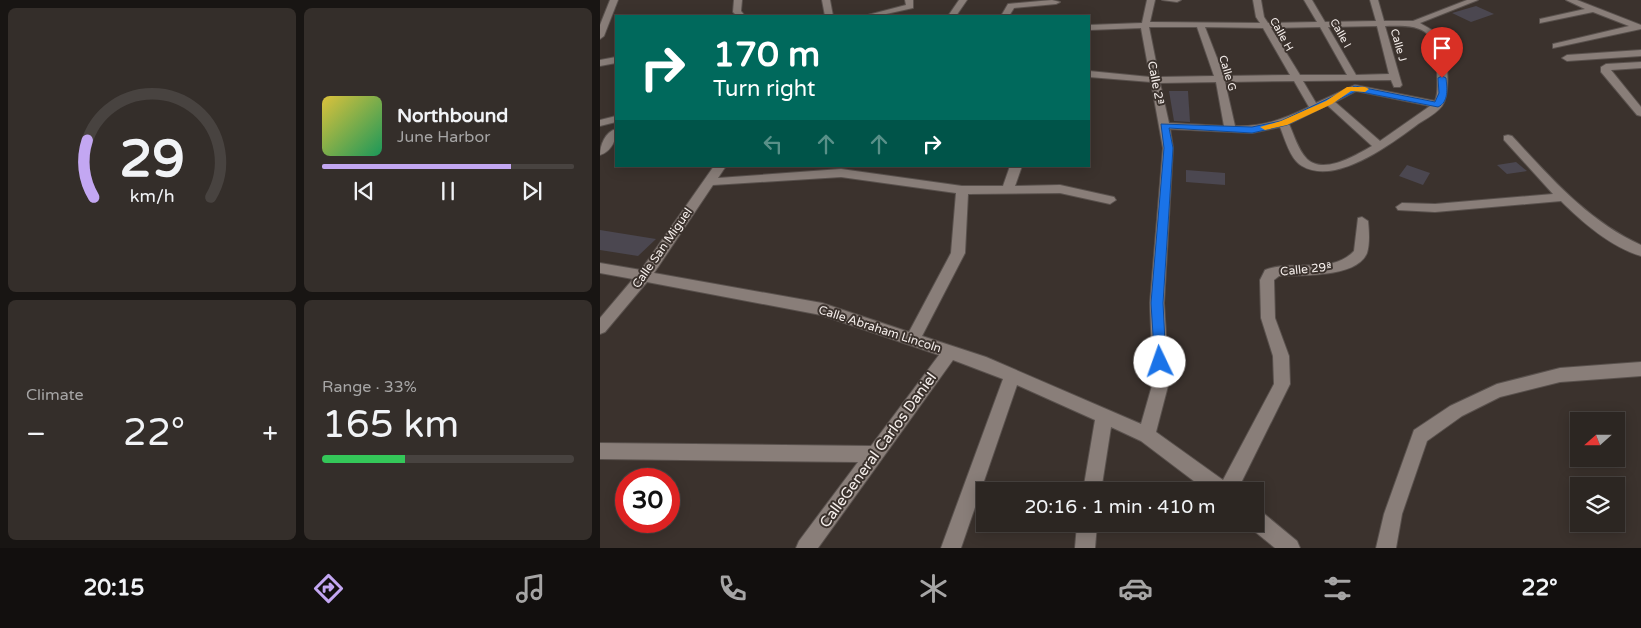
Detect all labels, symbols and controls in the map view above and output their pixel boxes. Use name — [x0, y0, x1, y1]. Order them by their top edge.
street label: Calle H — [1267, 15, 1296, 53]
street label: Calle I — [1327, 16, 1354, 50]
street label: Calle J — [1388, 27, 1409, 63]
pin — [1421, 27, 1463, 78]
text: 170 m — [713, 34, 820, 76]
icon: arrive — [1428, 34, 1456, 62]
icon: right — [630, 35, 695, 100]
street label: Calle G — [1216, 54, 1239, 93]
street label: Calle 2ª — [1145, 60, 1167, 106]
text: Turn right — [713, 76, 815, 102]
text: Northbound — [397, 105, 508, 127]
text: June Harbor — [397, 127, 490, 147]
text: 29 — [119, 128, 185, 191]
icon: left — [759, 130, 787, 158]
icon: ahead — [812, 130, 840, 158]
icon: ahead — [865, 130, 893, 158]
icon: right — [918, 130, 946, 158]
icon: previous — [350, 177, 378, 205]
icon: pause — [434, 177, 462, 205]
icon: next — [518, 177, 546, 205]
text: km/h — [130, 186, 174, 207]
street label: Calle San Miguel — [629, 205, 695, 291]
street label: Calle 29ª — [1279, 259, 1333, 279]
street label: Calle Abraham Lincoln — [817, 303, 943, 355]
position arrow — [1133, 335, 1185, 387]
street label: CalleGeneral Carlos Daniel — [816, 369, 940, 531]
text: Range · 33% — [322, 377, 417, 397]
text: Climate — [26, 385, 84, 405]
text: 165 km — [322, 402, 459, 448]
text: 22° — [123, 410, 185, 456]
north arrow — [1570, 412, 1625, 468]
map controls — [1570, 412, 1625, 532]
text: − — [26, 417, 46, 451]
text: + — [262, 417, 278, 451]
speed limit sign: 30 — [615, 468, 680, 533]
button: layers — [1570, 477, 1625, 532]
text: 20:16 · 1 min · 410 m — [1024, 496, 1216, 518]
icon: directions — [311, 571, 346, 606]
icon: music — [513, 571, 548, 606]
icon: phone — [715, 571, 750, 606]
icon: climate — [916, 571, 951, 606]
icon: car — [1118, 571, 1153, 606]
icon: filters — [1320, 571, 1355, 606]
text: 20:15 — [83, 575, 144, 601]
text: 22° — [1522, 575, 1558, 601]

